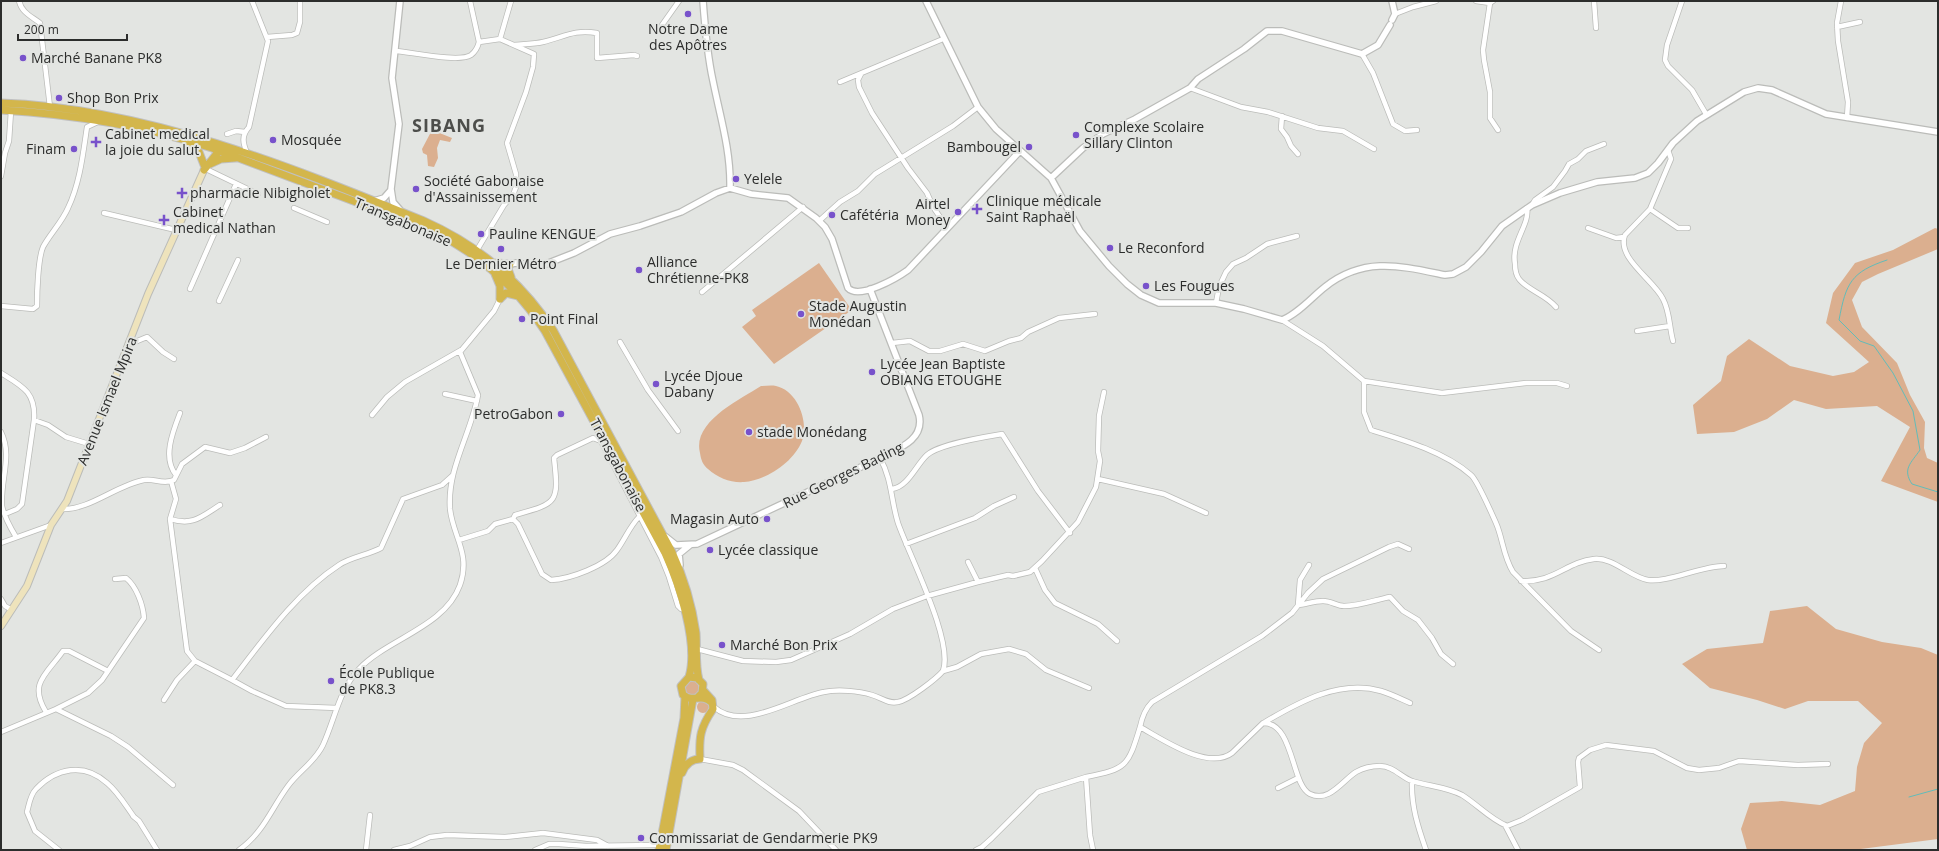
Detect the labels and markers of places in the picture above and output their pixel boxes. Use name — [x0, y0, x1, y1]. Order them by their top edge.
marker: Notre Dame des Apôtres — [683, 9, 693, 19]
place label: Notre Dame des Apôtres — [648, 19, 728, 54]
place label: Marché Banane PK8 — [31, 48, 162, 67]
marker: Marché Banane PK8 — [18, 53, 28, 63]
place label: Shop Bon Prix — [67, 88, 159, 107]
marker: Shop Bon Prix — [54, 93, 64, 103]
place label: Complexe Scolaire Sillary Clinton — [1084, 117, 1204, 152]
place label: Cabinet medical la joie du salut — [105, 124, 210, 159]
place label: Mosquée — [281, 130, 342, 149]
marker: Complexe Scolaire Sillary Clinton — [1071, 130, 1081, 140]
marker: Mosquée — [268, 135, 278, 145]
marker: Cabinet medical la joie du salut — [90, 136, 102, 148]
place label: Bambougel — [947, 137, 1021, 156]
place label: Finam — [26, 139, 66, 158]
marker: Bambougel — [1024, 142, 1034, 152]
marker: Finam — [69, 144, 79, 154]
place label: Yelele — [744, 169, 783, 188]
place label: Société Gabonaise d'Assainissement — [424, 171, 544, 206]
marker: Yelele — [731, 174, 741, 184]
place label: pharmacie Nibigholet — [190, 183, 330, 202]
marker: Société Gabonaise d'Assainissement — [411, 184, 421, 194]
marker: pharmacie Nibigholet — [177, 188, 187, 198]
place label: Clinique médicale Saint Raphaël — [986, 191, 1102, 226]
place label: Airtel Money — [906, 194, 951, 229]
place label: Cabinet medical Nathan — [173, 202, 276, 237]
marker: Clinique médicale Saint Raphaël — [971, 203, 983, 215]
place label: Cafétéria — [840, 205, 899, 224]
marker: Airtel Money — [953, 207, 963, 217]
marker: Cafétéria — [827, 210, 837, 220]
marker: Cabinet medical Nathan — [158, 214, 170, 226]
place label: Pauline KENGUE — [489, 224, 596, 243]
marker: Pauline KENGUE — [476, 229, 486, 239]
place label: Le Reconford — [1118, 238, 1204, 257]
marker: Le Reconford — [1105, 243, 1115, 253]
marker: Le Dernier Métro — [496, 244, 506, 254]
place label: Alliance Chrétienne-PK8 — [647, 252, 749, 287]
place label: Le Dernier Métro — [445, 254, 557, 273]
marker: Alliance Chrétienne-PK8 — [634, 265, 644, 275]
place label: Les Fougues — [1154, 276, 1235, 295]
marker: Les Fougues — [1141, 281, 1151, 291]
place label: Stade Augustin Monédan — [809, 296, 907, 331]
place label: Point Final — [530, 309, 598, 328]
marker: Stade Augustin Monédan — [796, 309, 806, 319]
marker: Point Final — [517, 314, 527, 324]
place label: Lycée Jean Baptiste OBIANG ETOUGHE — [880, 354, 1006, 389]
place label: Lycée Djoue Dabany — [664, 366, 743, 401]
marker: Lycée Jean Baptiste OBIANG ETOUGHE — [867, 367, 877, 377]
marker: Lycée Djoue Dabany — [651, 379, 661, 389]
place label: PetroGabon — [474, 404, 553, 423]
marker: PetroGabon — [556, 409, 566, 419]
place label: stade Monédang — [757, 422, 867, 441]
marker: stade Monédang — [744, 427, 754, 437]
place label: Magasin Auto — [670, 509, 759, 528]
marker: Magasin Auto — [762, 514, 772, 524]
place label: Lycée classique — [718, 540, 818, 559]
marker: Lycée classique — [705, 545, 715, 555]
place label: Marché Bon Prix — [730, 635, 838, 654]
marker: Marché Bon Prix — [717, 640, 727, 650]
place label: École Publique de PK8.3 — [339, 663, 435, 698]
marker: École Publique de PK8.3 — [326, 676, 336, 686]
place label: Commissariat de Gendarmerie PK9 — [649, 828, 878, 847]
marker: Commissariat de Gendarmerie PK9 — [636, 833, 646, 843]

